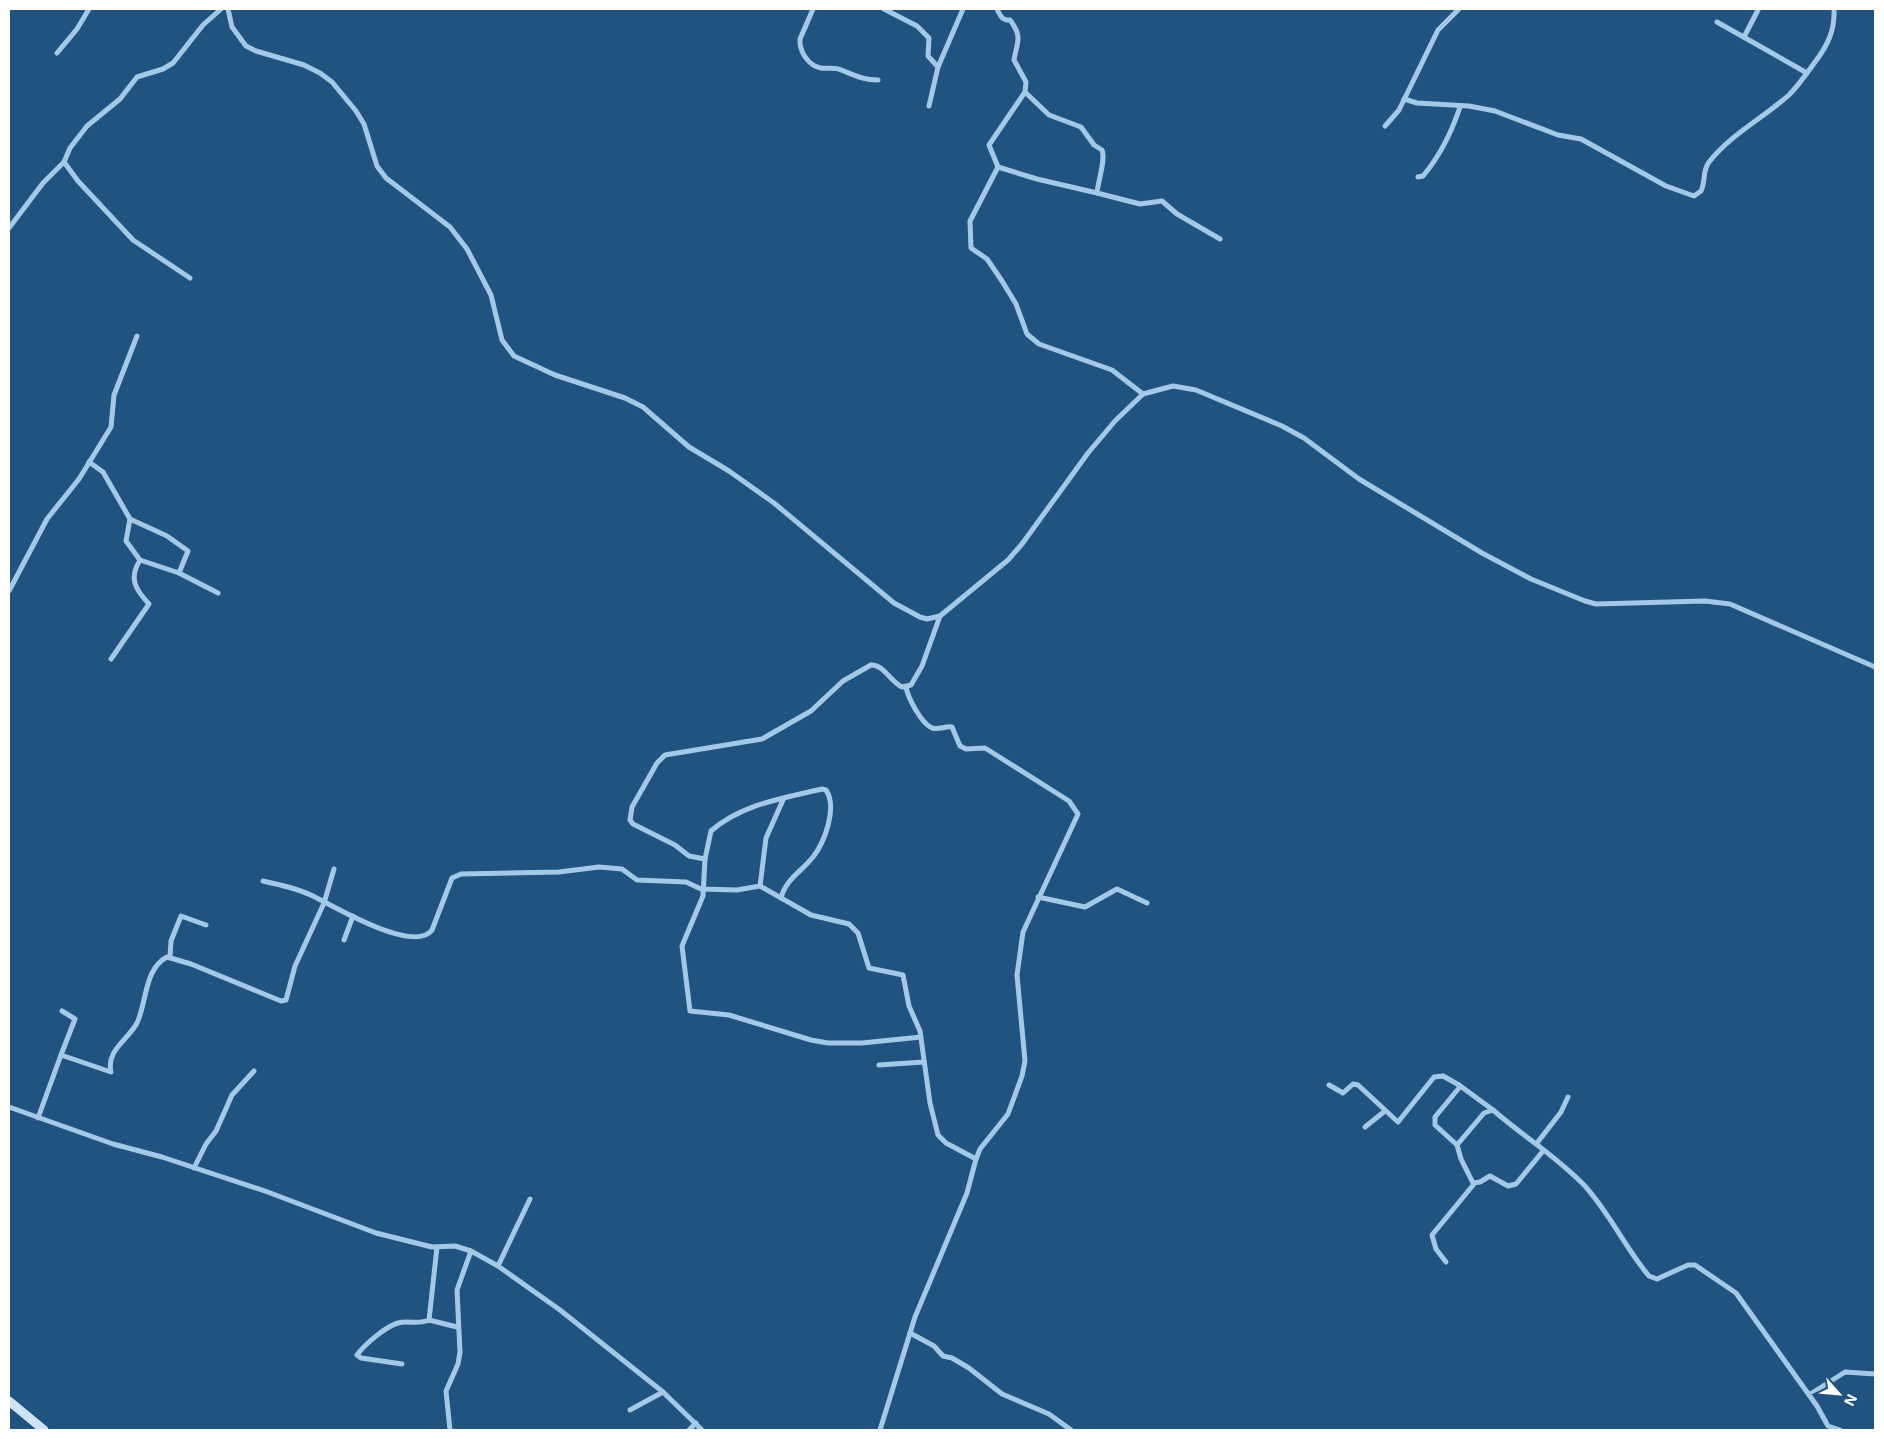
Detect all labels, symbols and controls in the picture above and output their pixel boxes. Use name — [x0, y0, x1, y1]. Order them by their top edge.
north arrow — [1814, 1369, 1864, 1419]
text: N — [1841, 1392, 1861, 1409]

